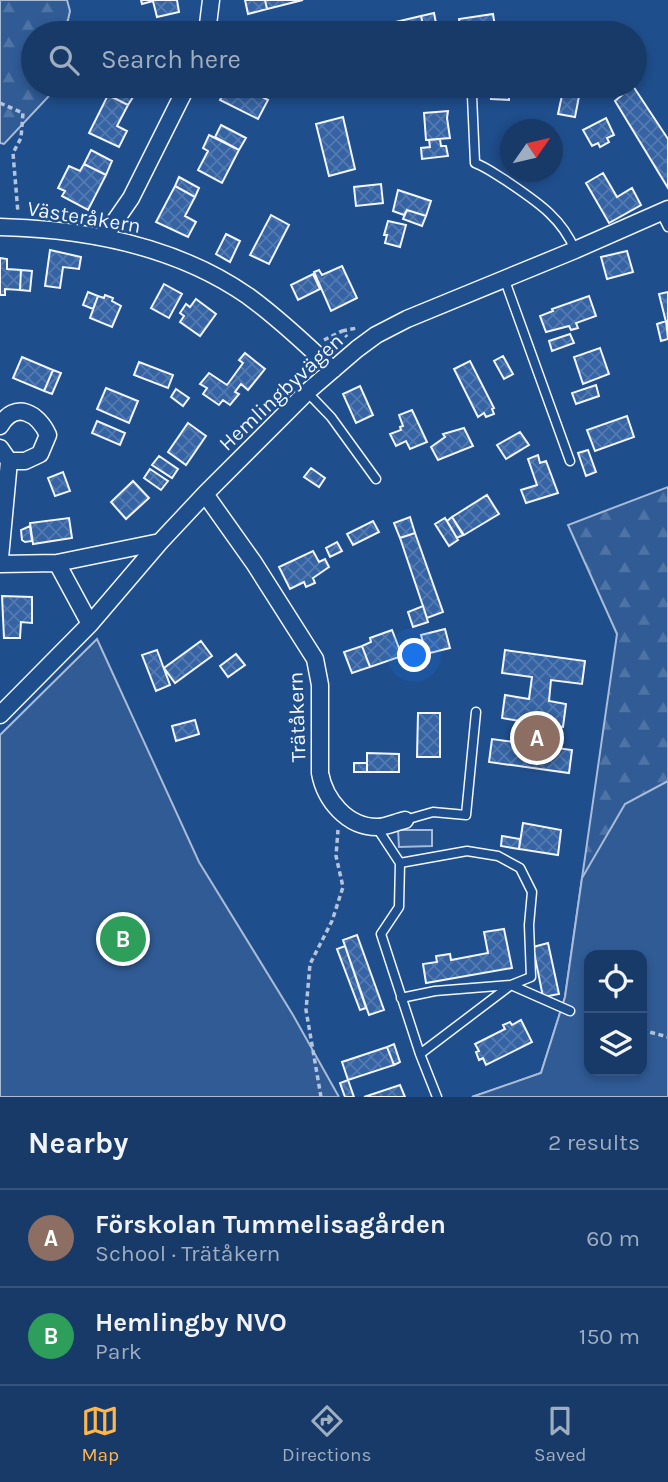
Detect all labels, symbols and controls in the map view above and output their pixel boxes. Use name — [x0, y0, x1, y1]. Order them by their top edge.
search box — [21, 21, 647, 98]
icon: search — [45, 41, 83, 79]
text: Search here — [101, 44, 241, 75]
north arrow — [500, 119, 563, 182]
street label: Västeråkern — [26, 196, 142, 238]
street label: Hemlingbyvägen — [214, 328, 348, 456]
your location — [397, 638, 431, 672]
street label: Trätåkern — [283, 671, 311, 763]
pin: A — [514, 712, 560, 764]
pin: B — [100, 913, 146, 965]
map controls — [584, 950, 647, 1076]
button: locate — [584, 950, 647, 1013]
button: layers — [584, 1013, 647, 1076]
text: Nearby — [28, 1125, 128, 1161]
text: 2 results — [548, 1129, 640, 1156]
text: Förskolan Tummelisagården — [95, 1209, 446, 1240]
text: A — [44, 1225, 58, 1252]
text: 60 m — [586, 1225, 640, 1252]
text: School · Trätåkern — [95, 1240, 280, 1267]
text: Hemlingby NVO — [95, 1307, 287, 1338]
text: B — [44, 1323, 58, 1350]
text: 150 m — [579, 1323, 640, 1350]
text: Park — [95, 1338, 142, 1365]
tab: Map — [81, 1402, 119, 1466]
tab: Directions — [282, 1402, 371, 1466]
tab: Saved — [534, 1402, 587, 1466]

